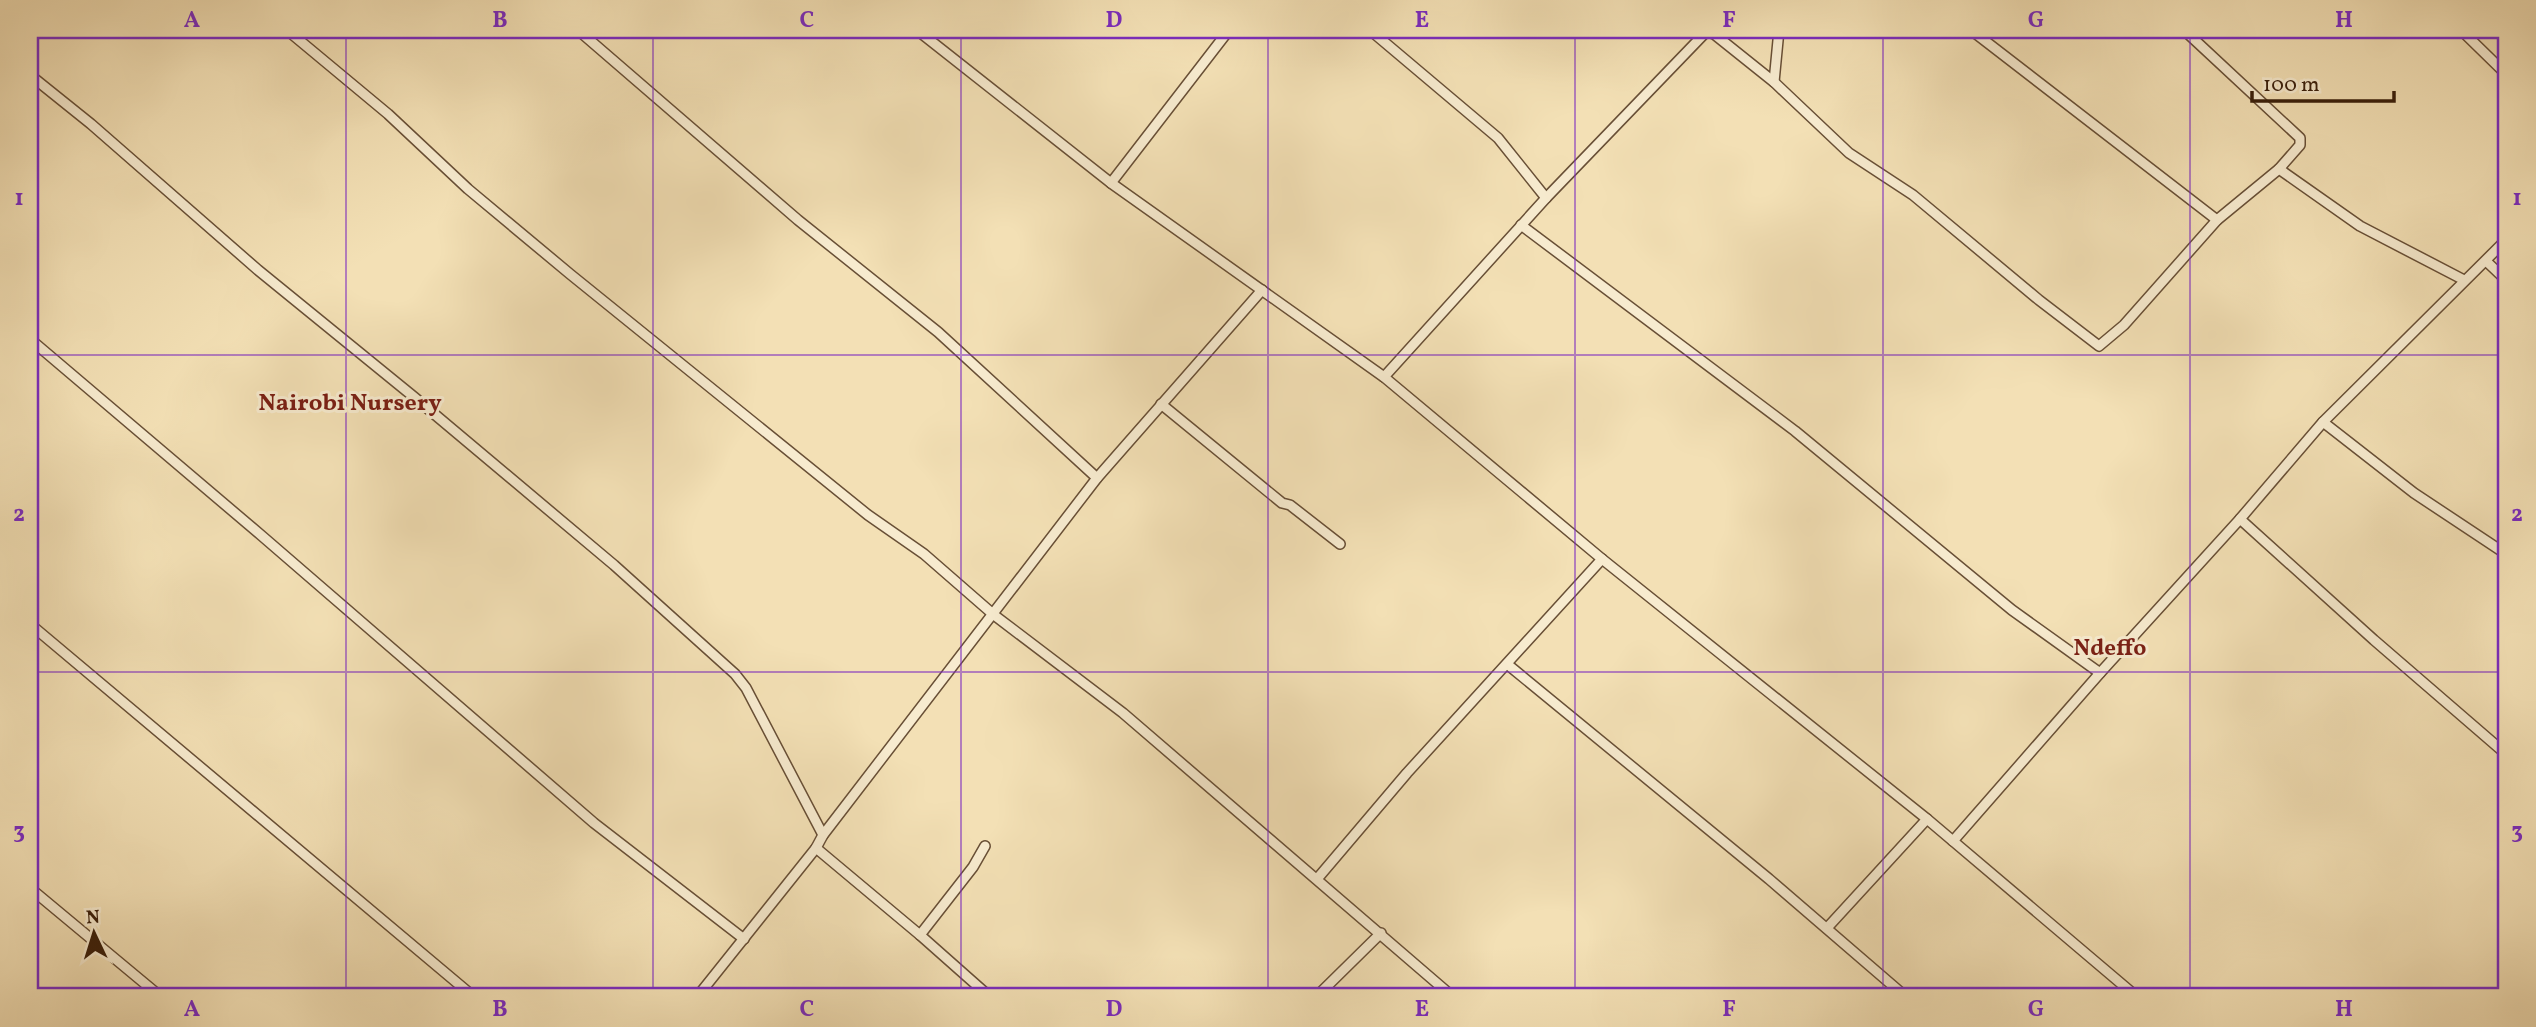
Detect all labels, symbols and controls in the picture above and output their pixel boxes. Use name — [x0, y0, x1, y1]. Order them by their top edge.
text: A — [184, 5, 200, 37]
text: B — [492, 5, 508, 37]
text: C — [800, 5, 814, 37]
text: D — [1106, 5, 1123, 37]
text: E — [1415, 5, 1429, 37]
text: F — [1722, 5, 1736, 37]
text: G — [2028, 5, 2044, 37]
text: H — [2335, 5, 2353, 37]
scale bar — [2252, 60, 2394, 104]
text: 100 m — [2263, 71, 2320, 100]
text: 1 — [14, 183, 24, 215]
text: 1 — [2512, 183, 2522, 215]
district label: Nairobi Nursery — [258, 387, 442, 421]
text: 2 — [13, 499, 25, 531]
text: 2 — [2511, 499, 2523, 531]
district label: Ndeffo — [2074, 633, 2146, 665]
text: 3 — [13, 816, 25, 848]
text: 3 — [2511, 816, 2523, 848]
north arrow — [60, 898, 130, 968]
text: N — [85, 905, 101, 931]
text: A — [184, 994, 200, 1026]
text: B — [492, 994, 508, 1026]
text: C — [800, 994, 814, 1026]
text: D — [1106, 994, 1123, 1026]
text: E — [1415, 994, 1429, 1026]
text: F — [1722, 994, 1736, 1026]
text: G — [2028, 994, 2044, 1026]
text: H — [2335, 994, 2353, 1026]

